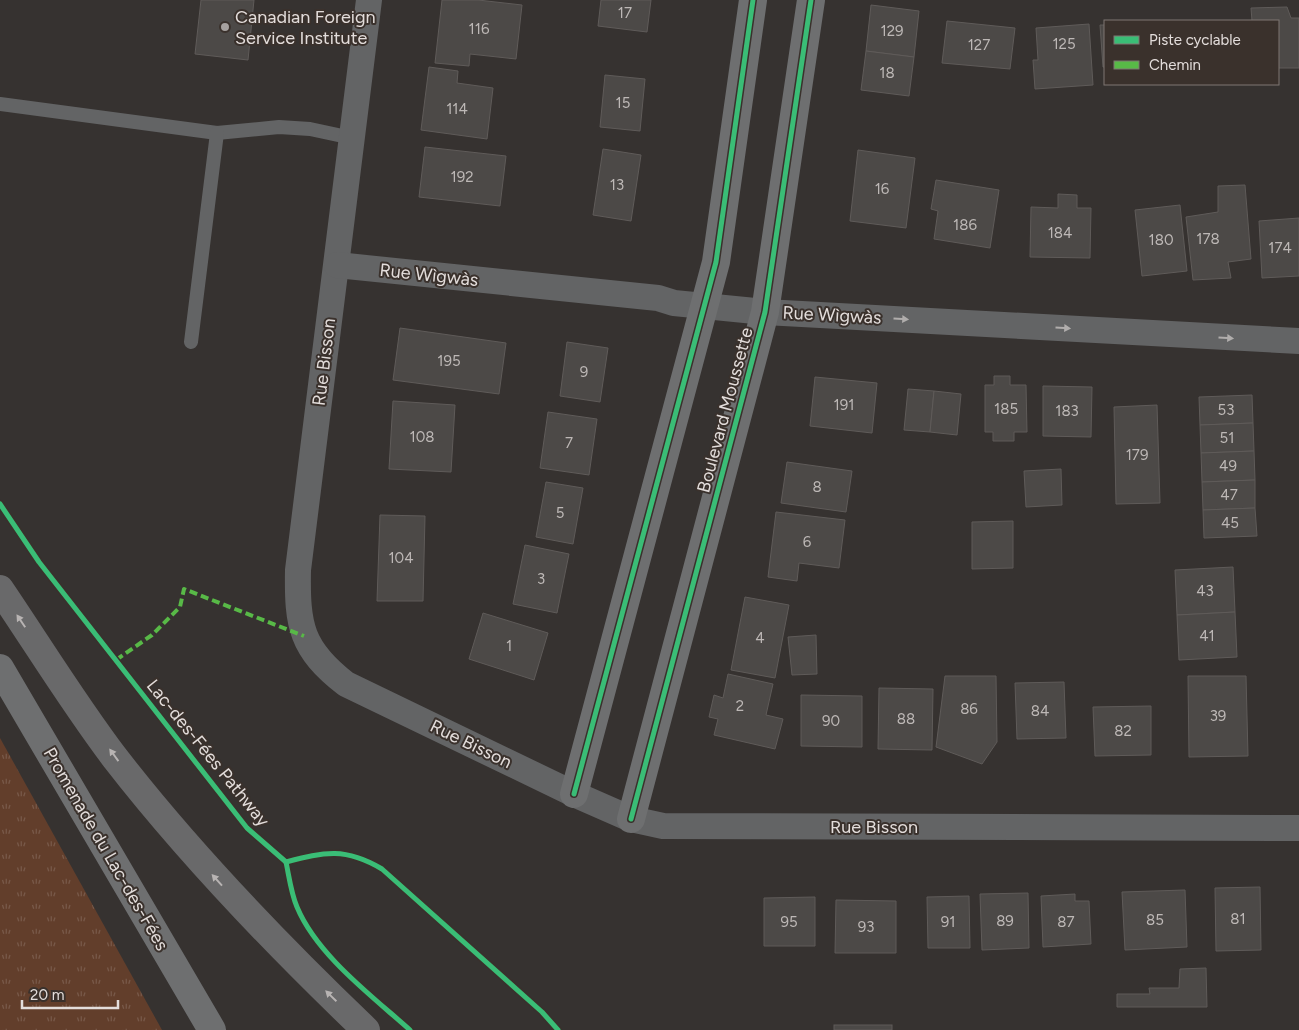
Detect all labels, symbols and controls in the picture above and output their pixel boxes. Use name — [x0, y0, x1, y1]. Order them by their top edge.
house number: 17 — [618, 4, 632, 22]
place label: Canadian Foreign Service Institute — [235, 6, 376, 49]
house number: 116 — [469, 20, 490, 38]
legend — [1104, 20, 1279, 85]
marker: Canadian Foreign Service Institute — [219, 21, 231, 33]
house number: 129 — [880, 22, 904, 40]
text: Piste cyclable — [1149, 31, 1241, 49]
house number: 125 — [1052, 35, 1076, 53]
house number: 127 — [968, 36, 990, 54]
text: Chemin — [1149, 56, 1201, 74]
house number: 18 — [879, 64, 895, 82]
house number: 15 — [616, 94, 630, 112]
house number: 114 — [446, 100, 468, 118]
house number: 192 — [450, 168, 474, 186]
house number: 13 — [610, 176, 624, 194]
house number: 16 — [875, 180, 890, 198]
house number: 186 — [953, 216, 977, 234]
house number: 184 — [1048, 224, 1072, 242]
house number: 178 — [1196, 230, 1220, 248]
house number: 180 — [1148, 231, 1174, 249]
house number: 174 — [1268, 239, 1292, 257]
street label: Rue Wìgwàs — [379, 259, 479, 291]
street label: Rue Wìgwàs — [782, 301, 882, 329]
one-way arrow — [893, 316, 909, 324]
street label: Rue Bisson — [308, 317, 340, 407]
street label: Boulevard Moussette — [692, 325, 758, 495]
one-way arrow — [1056, 325, 1072, 333]
one-way arrow — [1218, 334, 1234, 342]
house number: 195 — [437, 352, 461, 370]
house number: 9 — [580, 363, 588, 381]
house number: 191 — [834, 396, 854, 414]
house number: 185 — [994, 400, 1018, 418]
house number: 53 — [1218, 401, 1234, 419]
house number: 183 — [1055, 402, 1079, 420]
house number: 108 — [409, 428, 435, 446]
house number: 51 — [1220, 429, 1234, 447]
house number: 7 — [565, 434, 573, 452]
house number: 179 — [1126, 446, 1148, 464]
house number: 49 — [1219, 457, 1237, 475]
house number: 8 — [812, 478, 822, 496]
house number: 47 — [1220, 486, 1238, 504]
house number: 5 — [556, 504, 564, 522]
house number: 45 — [1221, 514, 1239, 532]
house number: 6 — [803, 533, 812, 551]
house number: 104 — [388, 549, 414, 567]
house number: 3 — [537, 570, 545, 588]
house number: 43 — [1196, 582, 1214, 600]
one-way arrow — [17, 614, 26, 628]
house number: 41 — [1199, 627, 1215, 645]
house number: 4 — [755, 629, 765, 647]
house number: 1 — [506, 637, 512, 655]
street label: Lac-des-Fées Pathway — [142, 675, 274, 831]
house number: 2 — [736, 697, 744, 715]
house number: 86 — [960, 700, 978, 718]
house number: 84 — [1031, 702, 1049, 720]
house number: 39 — [1210, 707, 1226, 725]
house number: 88 — [897, 710, 915, 728]
house number: 90 — [822, 712, 840, 730]
street label: Rue Bisson — [427, 715, 515, 773]
house number: 82 — [1114, 722, 1132, 740]
street label: Promenade du Lac-des-Fées — [39, 744, 173, 954]
one-way arrow — [109, 748, 119, 762]
street label: Rue Bisson — [830, 816, 918, 838]
one-way arrow — [211, 875, 223, 887]
house number: 81 — [1230, 910, 1246, 928]
house number: 85 — [1146, 911, 1164, 929]
house number: 89 — [996, 912, 1014, 930]
house number: 95 — [780, 913, 798, 931]
house number: 91 — [941, 913, 955, 931]
house number: 87 — [1057, 913, 1075, 931]
house number: 93 — [858, 918, 874, 936]
scale bar — [22, 978, 119, 1010]
text: 20 m — [30, 986, 64, 1004]
one-way arrow — [325, 990, 337, 1002]

